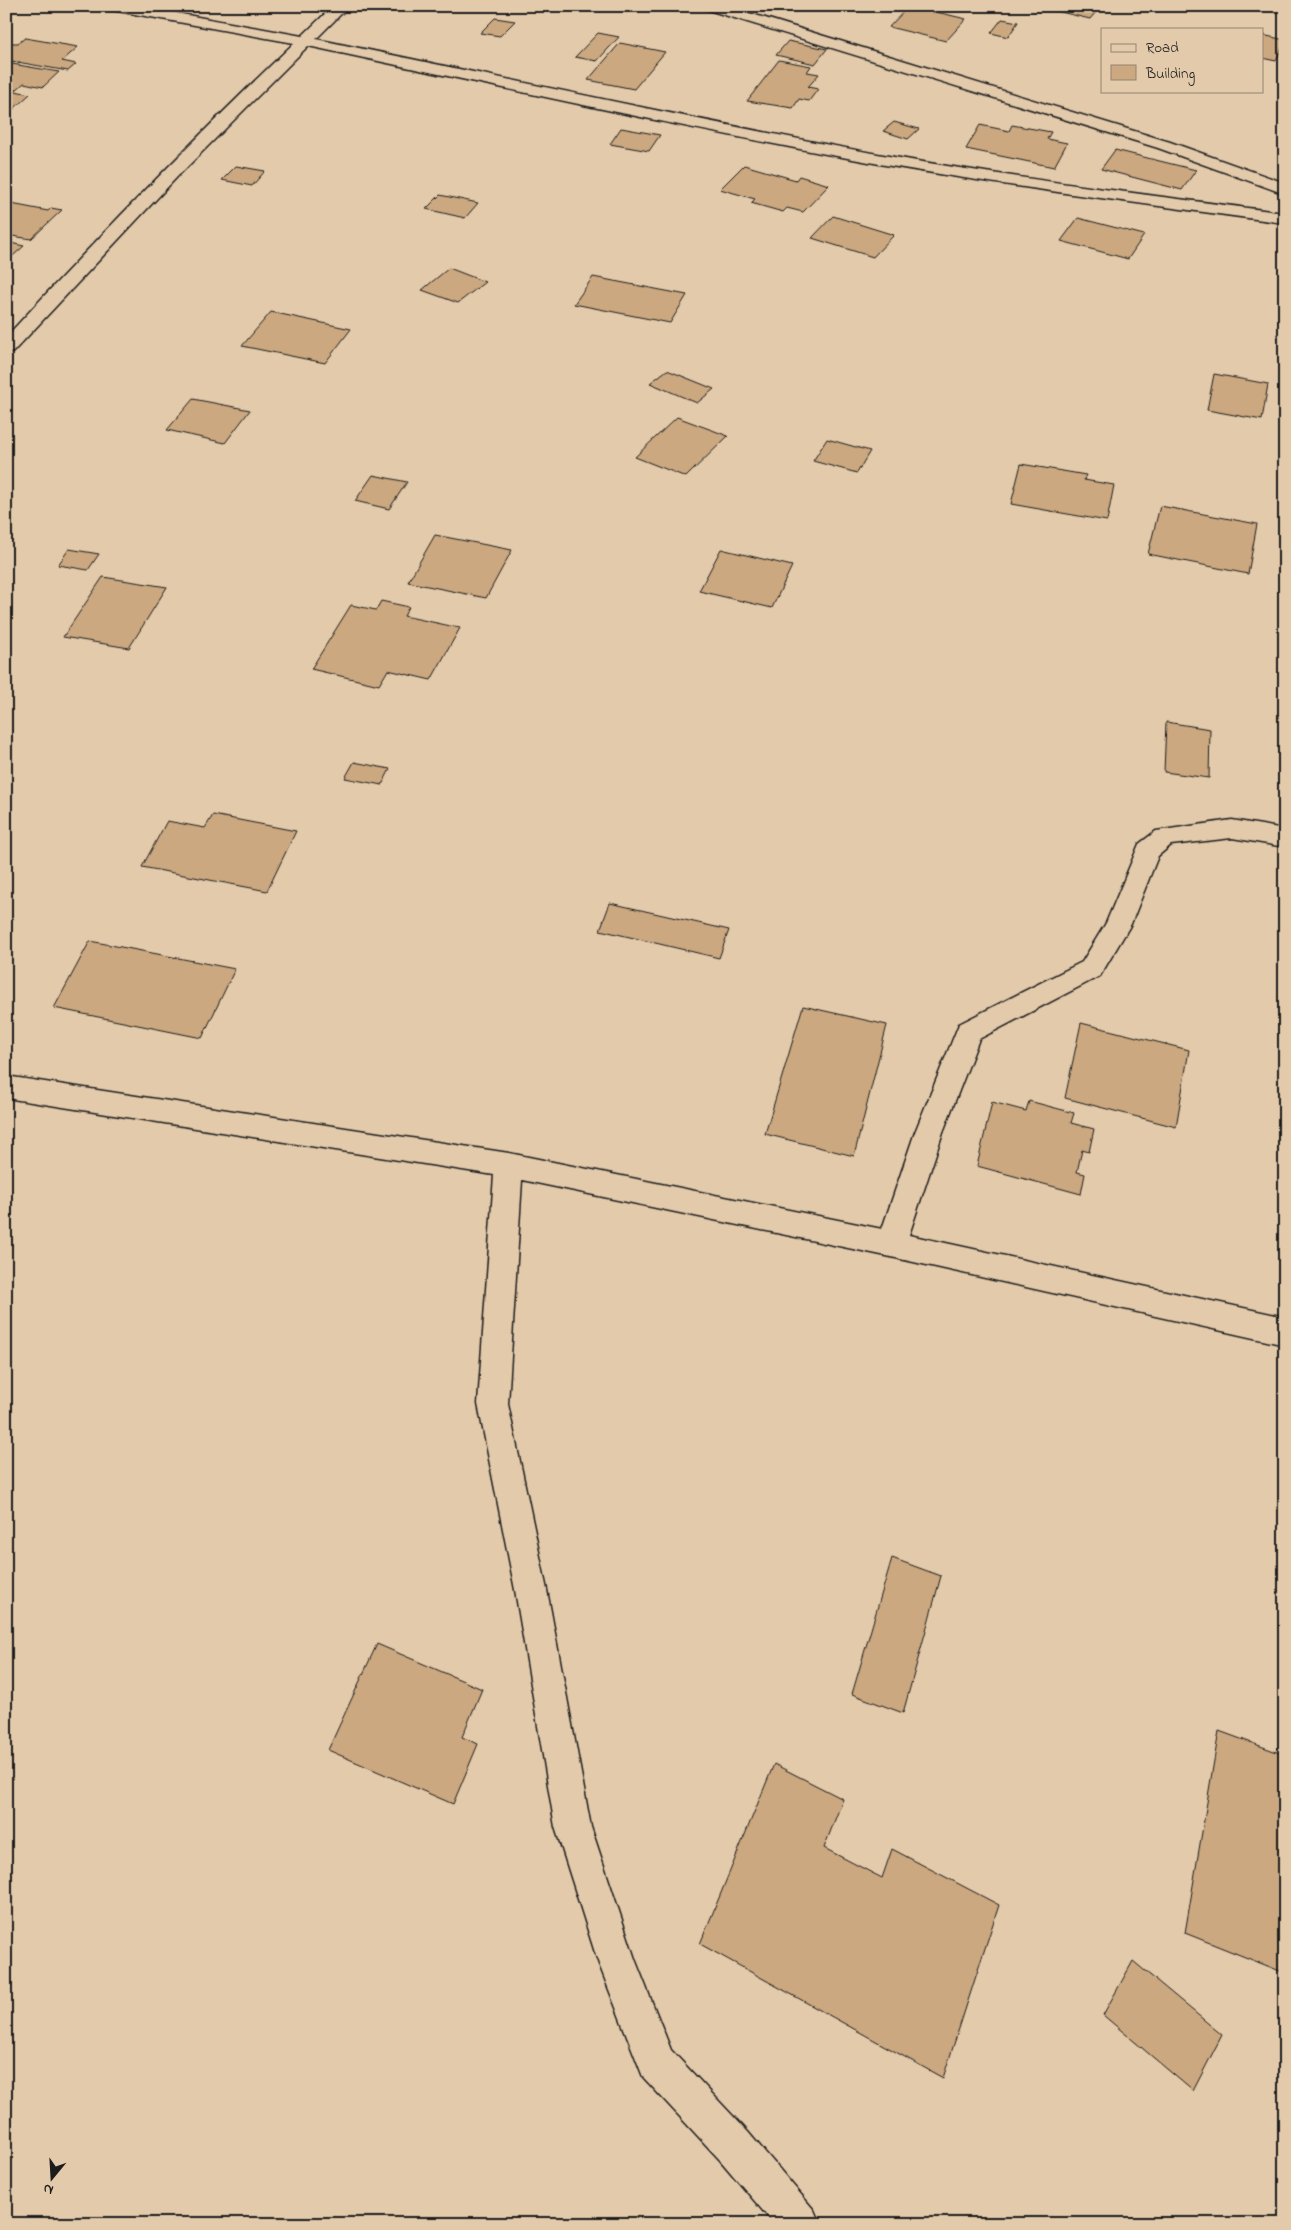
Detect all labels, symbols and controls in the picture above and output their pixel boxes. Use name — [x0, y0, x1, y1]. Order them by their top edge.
legend — [1101, 28, 1264, 92]
text: Road — [1146, 37, 1179, 59]
text: Building — [1145, 63, 1195, 86]
north arrow — [28, 2152, 78, 2202]
text: N — [41, 2177, 56, 2200]

